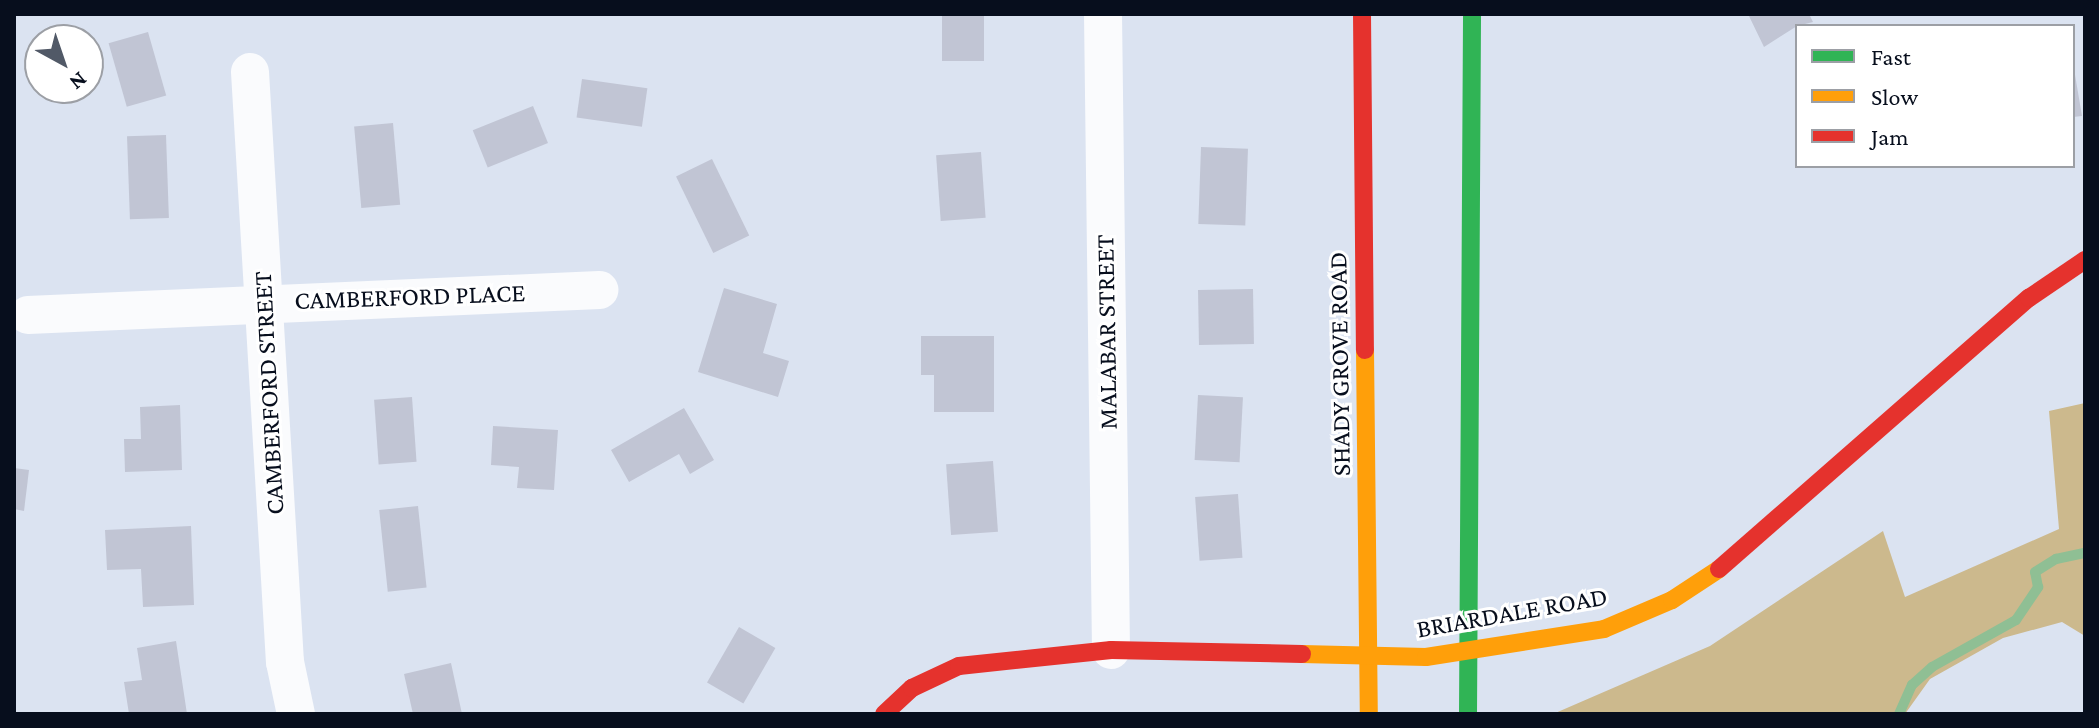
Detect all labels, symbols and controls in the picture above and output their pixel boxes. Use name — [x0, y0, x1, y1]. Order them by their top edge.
north arrow — [24, 24, 104, 104]
legend — [1795, 24, 2075, 168]
text: Fast — [1871, 43, 1911, 70]
text: N — [65, 67, 92, 96]
text: Slow — [1871, 83, 1918, 110]
text: Jam — [1871, 123, 1909, 150]
street label: MALABAR STREET — [1090, 234, 1124, 430]
street label: SHADY GROVE ROAD — [1322, 252, 1358, 476]
street label: CAMBERFORD STREET — [247, 270, 291, 516]
street label: CAMBERFORD PLACE — [294, 277, 526, 317]
street label: BRIARDALE ROAD — [1414, 581, 1610, 645]

